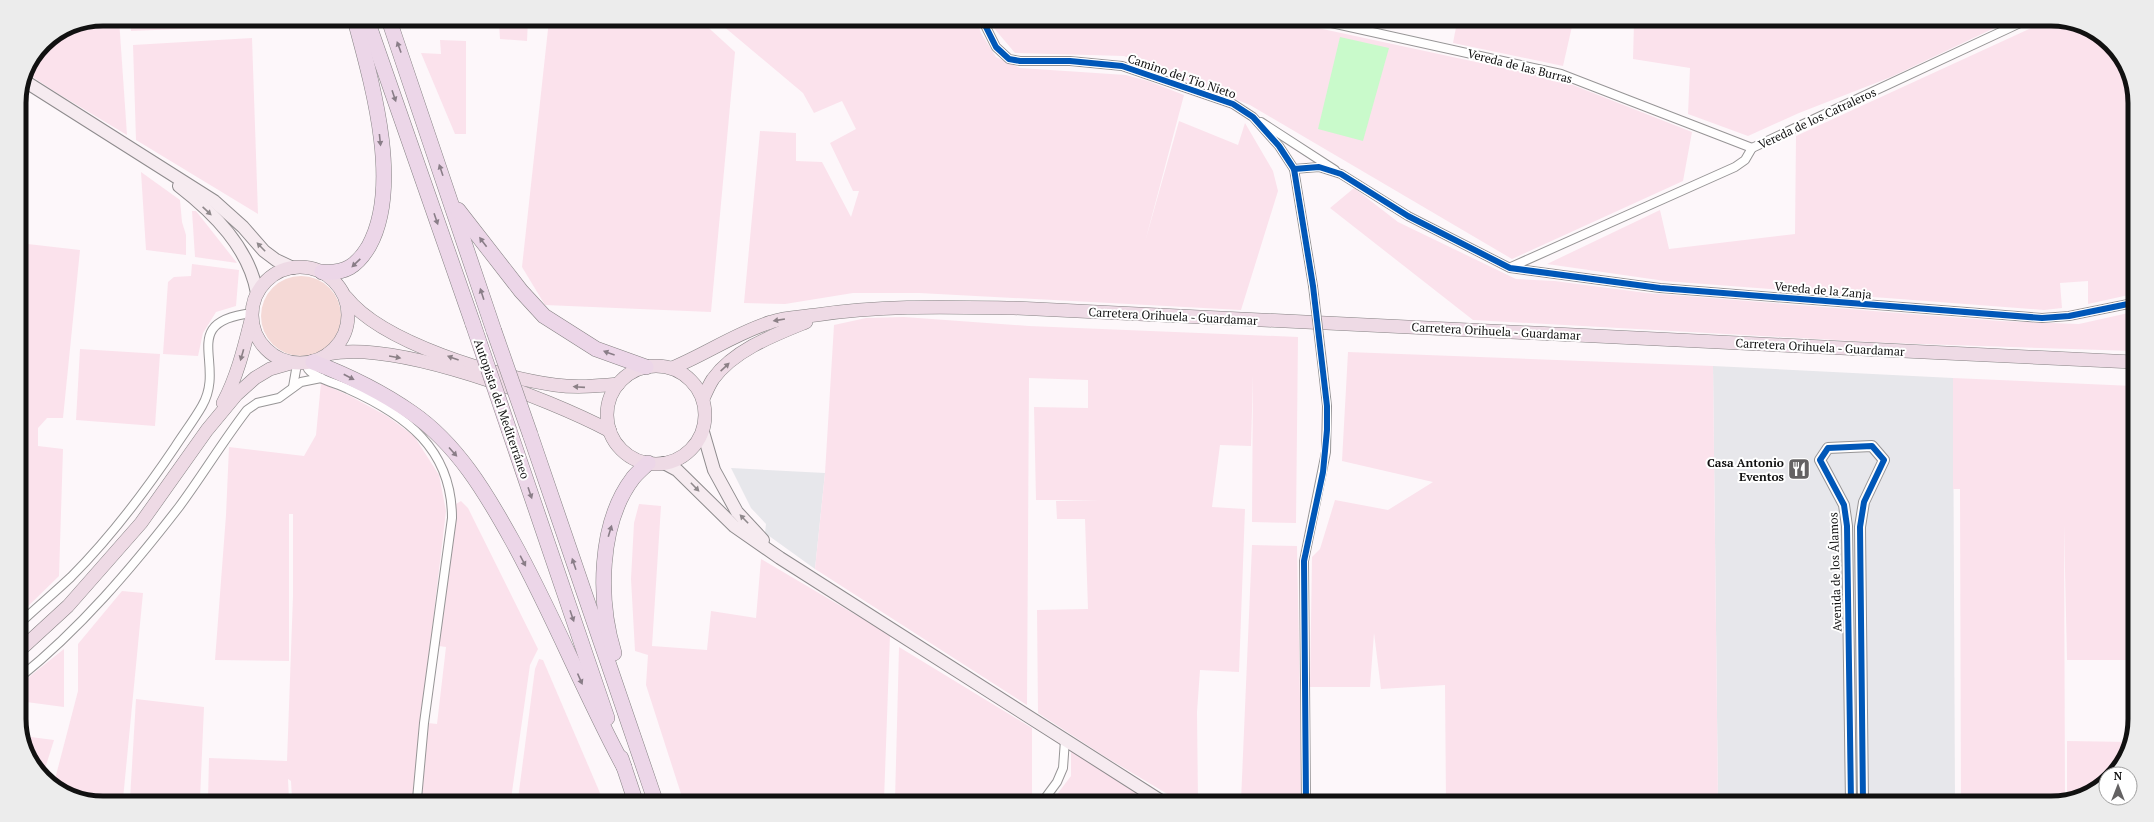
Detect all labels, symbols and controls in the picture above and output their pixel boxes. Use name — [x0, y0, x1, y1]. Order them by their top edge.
one-way arrow — [396, 41, 402, 53]
street label: Vereda de las Burras — [1466, 46, 1574, 86]
street label: Camino del Tio Nieto — [1126, 50, 1239, 102]
street label: Vereda de los Catraleros — [1756, 84, 1878, 152]
one-way arrow — [391, 91, 397, 103]
one-way arrow — [377, 134, 384, 146]
one-way arrow — [438, 164, 444, 176]
one-way arrow — [202, 206, 213, 215]
one-way arrow — [434, 213, 440, 225]
one-way arrow — [478, 236, 487, 247]
one-way arrow — [256, 242, 266, 252]
one-way arrow — [351, 258, 361, 267]
street label: Vereda de la Zanja — [1774, 278, 1872, 302]
one-way arrow — [479, 287, 485, 299]
street label: Carretera Orihuela - Guardamar — [1088, 304, 1258, 328]
one-way arrow — [773, 317, 785, 323]
street label: Carretera Orihuela - Guardamar — [1411, 319, 1581, 343]
street label: Carretera Orihuela - Guardamar — [1735, 335, 1905, 359]
street label: Autopista del Mediterráneo — [471, 337, 533, 481]
one-way arrow — [239, 349, 245, 361]
one-way arrow — [603, 350, 615, 356]
one-way arrow — [389, 354, 401, 360]
one-way arrow — [447, 355, 459, 361]
one-way arrow — [720, 362, 730, 372]
one-way arrow — [343, 374, 355, 380]
one-way arrow — [573, 383, 585, 390]
one-way arrow — [449, 447, 458, 458]
place label: Casa Antonio Eventos — [1707, 455, 1785, 484]
restaurant icon: Casa Antonio Eventos — [1786, 456, 1812, 482]
one-way arrow — [690, 482, 700, 492]
one-way arrow — [528, 488, 534, 500]
street label: Avenida de los Álamos — [1825, 512, 1845, 632]
one-way arrow — [739, 514, 749, 524]
one-way arrow — [607, 524, 613, 536]
one-way arrow — [520, 556, 527, 567]
one-way arrow — [571, 558, 577, 570]
one-way arrow — [569, 611, 575, 623]
one-way arrow — [577, 673, 583, 684]
north arrow — [2098, 766, 2138, 806]
text: N — [2114, 769, 2123, 783]

